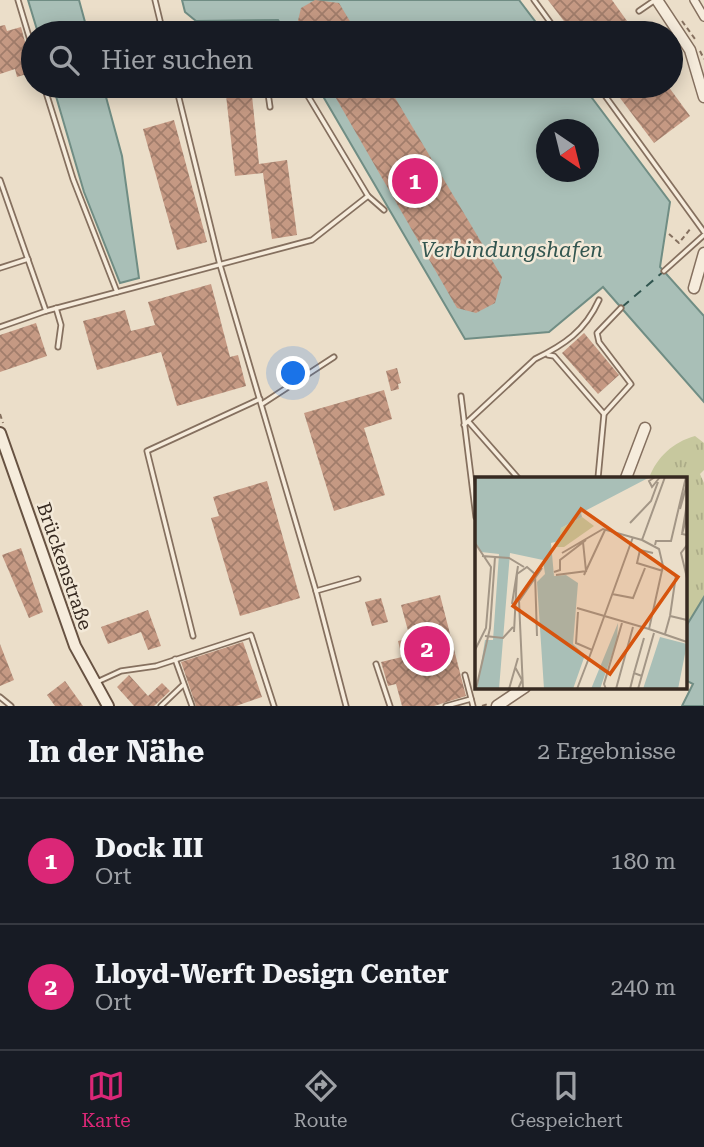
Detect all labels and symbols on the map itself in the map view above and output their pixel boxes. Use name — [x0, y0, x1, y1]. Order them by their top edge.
north arrow — [536, 119, 599, 182]
pin: 1 — [392, 155, 438, 207]
water label: Verbindungshafen — [421, 238, 603, 262]
your location — [276, 356, 310, 390]
inset map — [475, 477, 686, 688]
street label: Brückenstraße — [32, 499, 97, 633]
pin: 2 — [404, 623, 450, 675]

